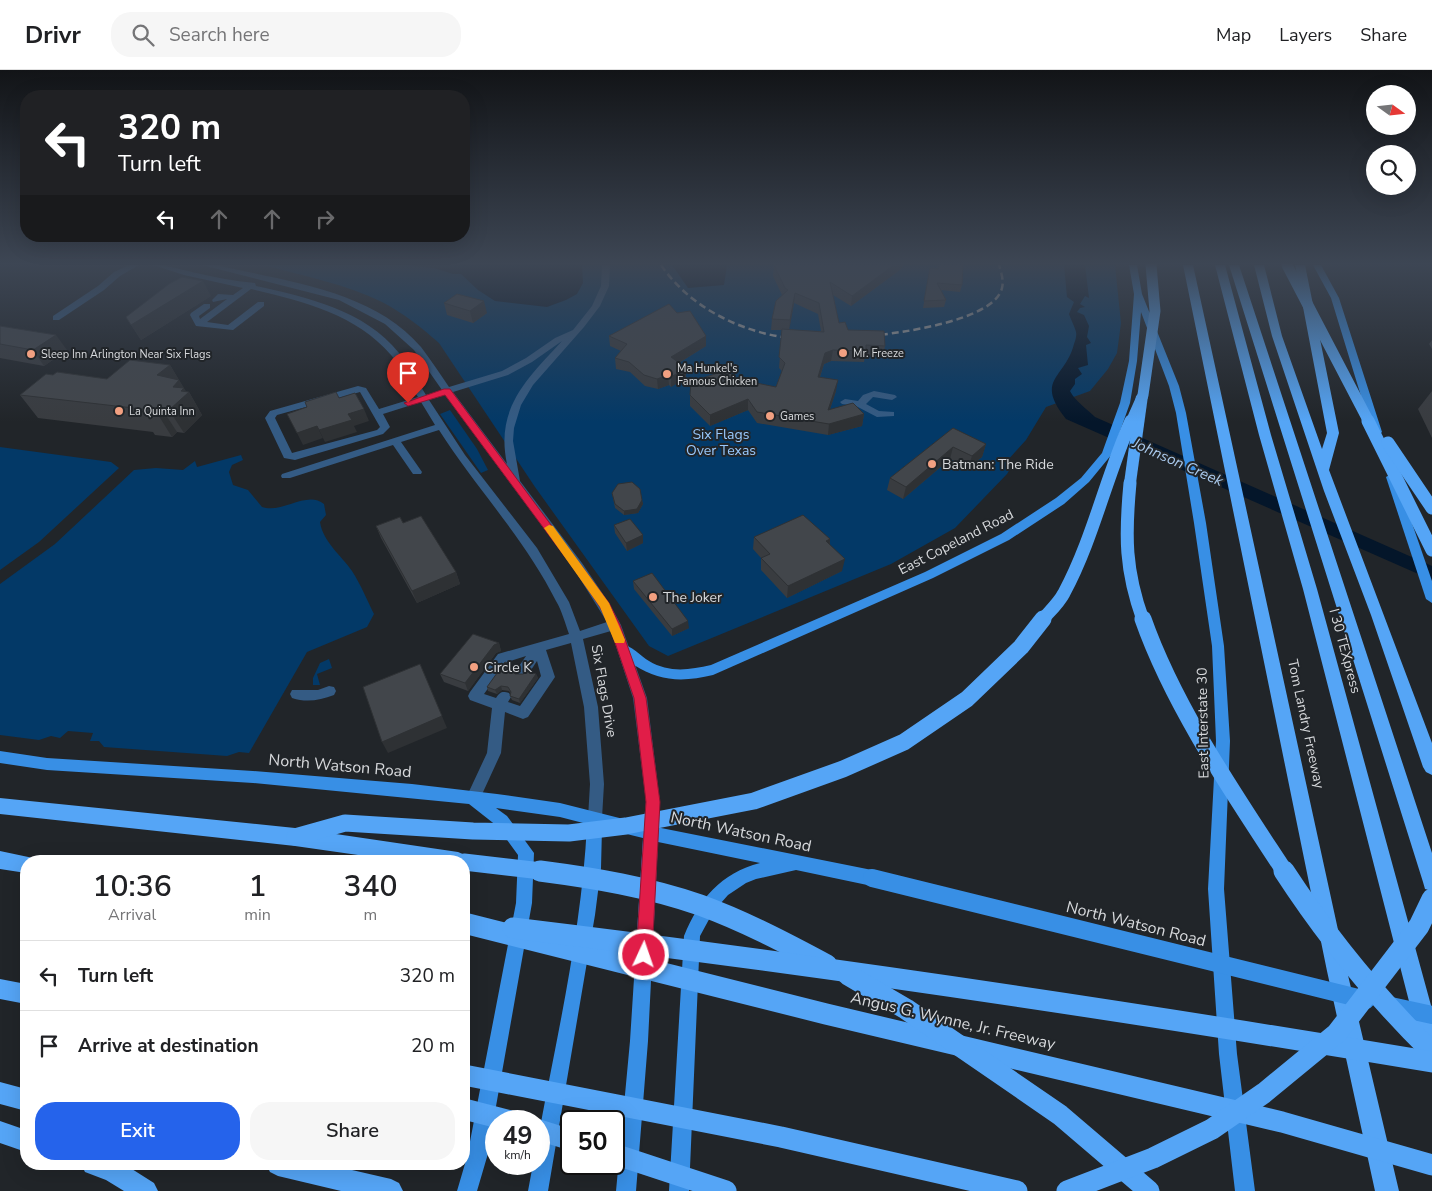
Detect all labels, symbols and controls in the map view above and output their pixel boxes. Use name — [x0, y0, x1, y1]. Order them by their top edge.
search box — [111, 12, 461, 57]
text: Drivr — [25, 19, 81, 51]
icon: search — [129, 21, 157, 49]
text: Search here — [169, 22, 270, 48]
text: Map — [1216, 23, 1251, 47]
text: Layers — [1279, 23, 1332, 47]
text: Share — [1360, 23, 1407, 47]
north arrow — [1366, 85, 1416, 135]
map controls — [1366, 85, 1416, 195]
text: 320 m — [118, 104, 221, 151]
icon: left — [35, 110, 100, 175]
button: search — [1366, 145, 1416, 195]
text: Turn left — [118, 149, 201, 179]
icon: left — [152, 205, 180, 233]
icon: ahead — [205, 205, 233, 233]
icon: ahead — [258, 205, 286, 233]
icon: right — [311, 205, 339, 233]
place label: Mr. Freeze — [853, 346, 904, 361]
place label: Sleep Inn Arlington Near Six Flags — [41, 347, 211, 362]
marker: Mr. Freeze — [837, 347, 849, 359]
marker: Sleep Inn Arlington Near Six Flags — [25, 348, 37, 360]
pin — [387, 352, 429, 403]
icon: arrive — [394, 359, 422, 387]
place label: Ma Hunkel's Famous Chicken — [677, 361, 757, 389]
marker: Ma Hunkel's Famous Chicken — [661, 368, 673, 380]
place label: La Quinta Inn — [129, 404, 195, 419]
marker: La Quinta Inn — [113, 405, 125, 417]
place label: Games — [780, 409, 814, 424]
marker: Games — [764, 410, 776, 422]
park label: Six Flags Over Texas — [686, 425, 756, 460]
water label: Johnson Creek — [1129, 433, 1227, 491]
place label: Batman: The Ride — [942, 455, 1054, 474]
marker: Batman: The Ride — [926, 458, 938, 470]
street label: East Copeland Road — [895, 505, 1017, 579]
place label: The Joker — [663, 588, 722, 607]
marker: The Joker — [647, 591, 659, 603]
street label: I 30 TEXpress — [1325, 606, 1366, 696]
street label: Six Flags Drive — [587, 643, 621, 739]
place label: Circle K — [484, 658, 532, 677]
street label: Tom Landry Freeway — [1283, 658, 1329, 791]
marker: Circle K — [468, 661, 480, 673]
street label: East Interstate 30 — [1193, 667, 1213, 779]
street label: North Watson Road — [268, 749, 412, 783]
street label: North Watson Road — [669, 806, 813, 858]
text: 10:36 — [93, 866, 172, 907]
text: 1 — [249, 866, 267, 907]
text: 340 — [343, 866, 397, 907]
street label: North Watson Road — [1064, 896, 1208, 952]
text: Arrival — [108, 904, 156, 926]
text: min — [244, 904, 271, 926]
text: m — [364, 904, 377, 926]
position arrow — [617, 928, 669, 980]
icon: left — [35, 962, 63, 990]
text: Turn left — [78, 963, 153, 989]
text: 320 m — [400, 963, 455, 989]
street label: Angus G. Wynne, Jr. Freeway — [848, 987, 1058, 1055]
icon: arrive — [35, 1032, 63, 1060]
text: Arrive at destination — [78, 1033, 259, 1059]
text: 20 m — [411, 1033, 455, 1059]
button: Exit — [35, 1102, 240, 1160]
button: Share — [250, 1102, 455, 1160]
speed limit sign: 50 — [560, 1110, 625, 1175]
text: 49 — [502, 1119, 533, 1153]
text: km/h — [504, 1147, 531, 1163]

